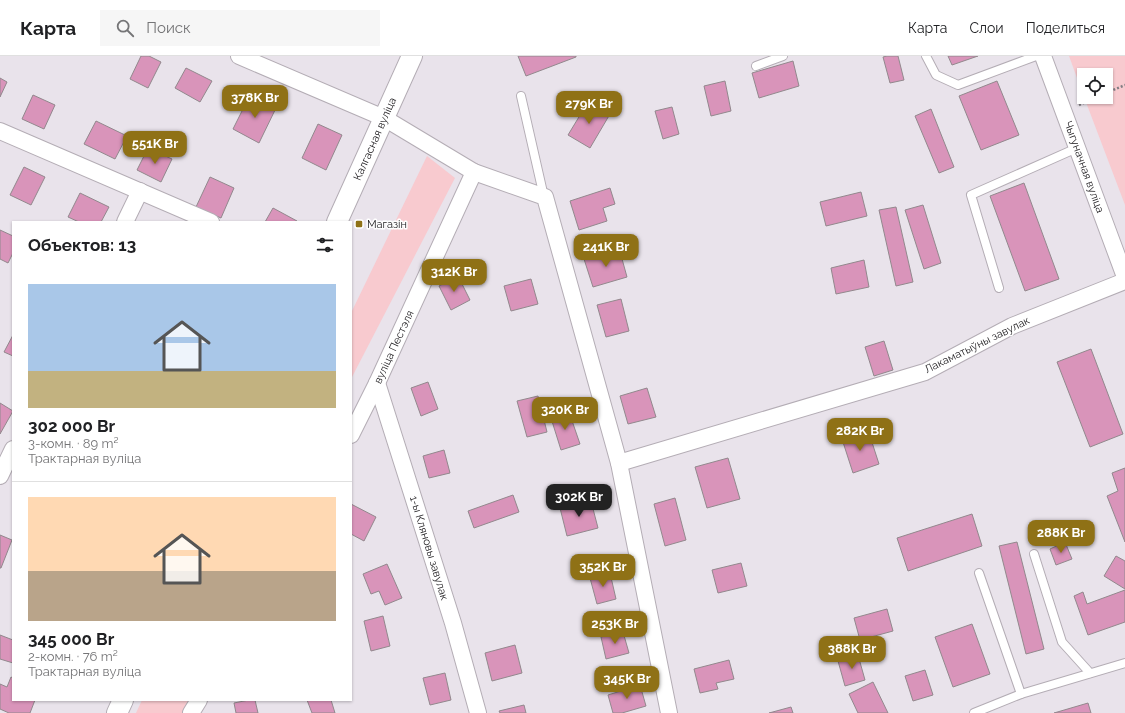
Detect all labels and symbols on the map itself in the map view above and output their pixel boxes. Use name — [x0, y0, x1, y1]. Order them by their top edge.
pin: 378K Br — [218, 85, 292, 119]
pin: 279K Br — [552, 91, 626, 125]
street label: Калгасная вуліца — [351, 95, 399, 183]
street label: Чыгуначная вуліца — [1061, 119, 1107, 215]
pin: 551K Br — [118, 131, 192, 165]
place label: Магазін — [367, 218, 407, 231]
marker: Магазін — [354, 219, 364, 229]
pin: 241K Br — [569, 234, 643, 268]
pin: 312K Br — [417, 259, 491, 293]
street label: вуліца Пестэля — [371, 308, 417, 386]
street label: Лакаматыўны завулак — [922, 314, 1032, 376]
pin: 320K Br — [528, 397, 602, 431]
pin: 282K Br — [823, 418, 897, 452]
pin: 302K Br — [542, 484, 616, 518]
street label: 1-ы Кляновы завулак — [407, 494, 451, 602]
pin: 288K Br — [1024, 520, 1098, 554]
pin: 352K Br — [566, 554, 640, 588]
pin: 253K Br — [578, 611, 652, 645]
pin: 388K Br — [815, 636, 889, 670]
pin: 345K Br — [590, 666, 664, 700]

